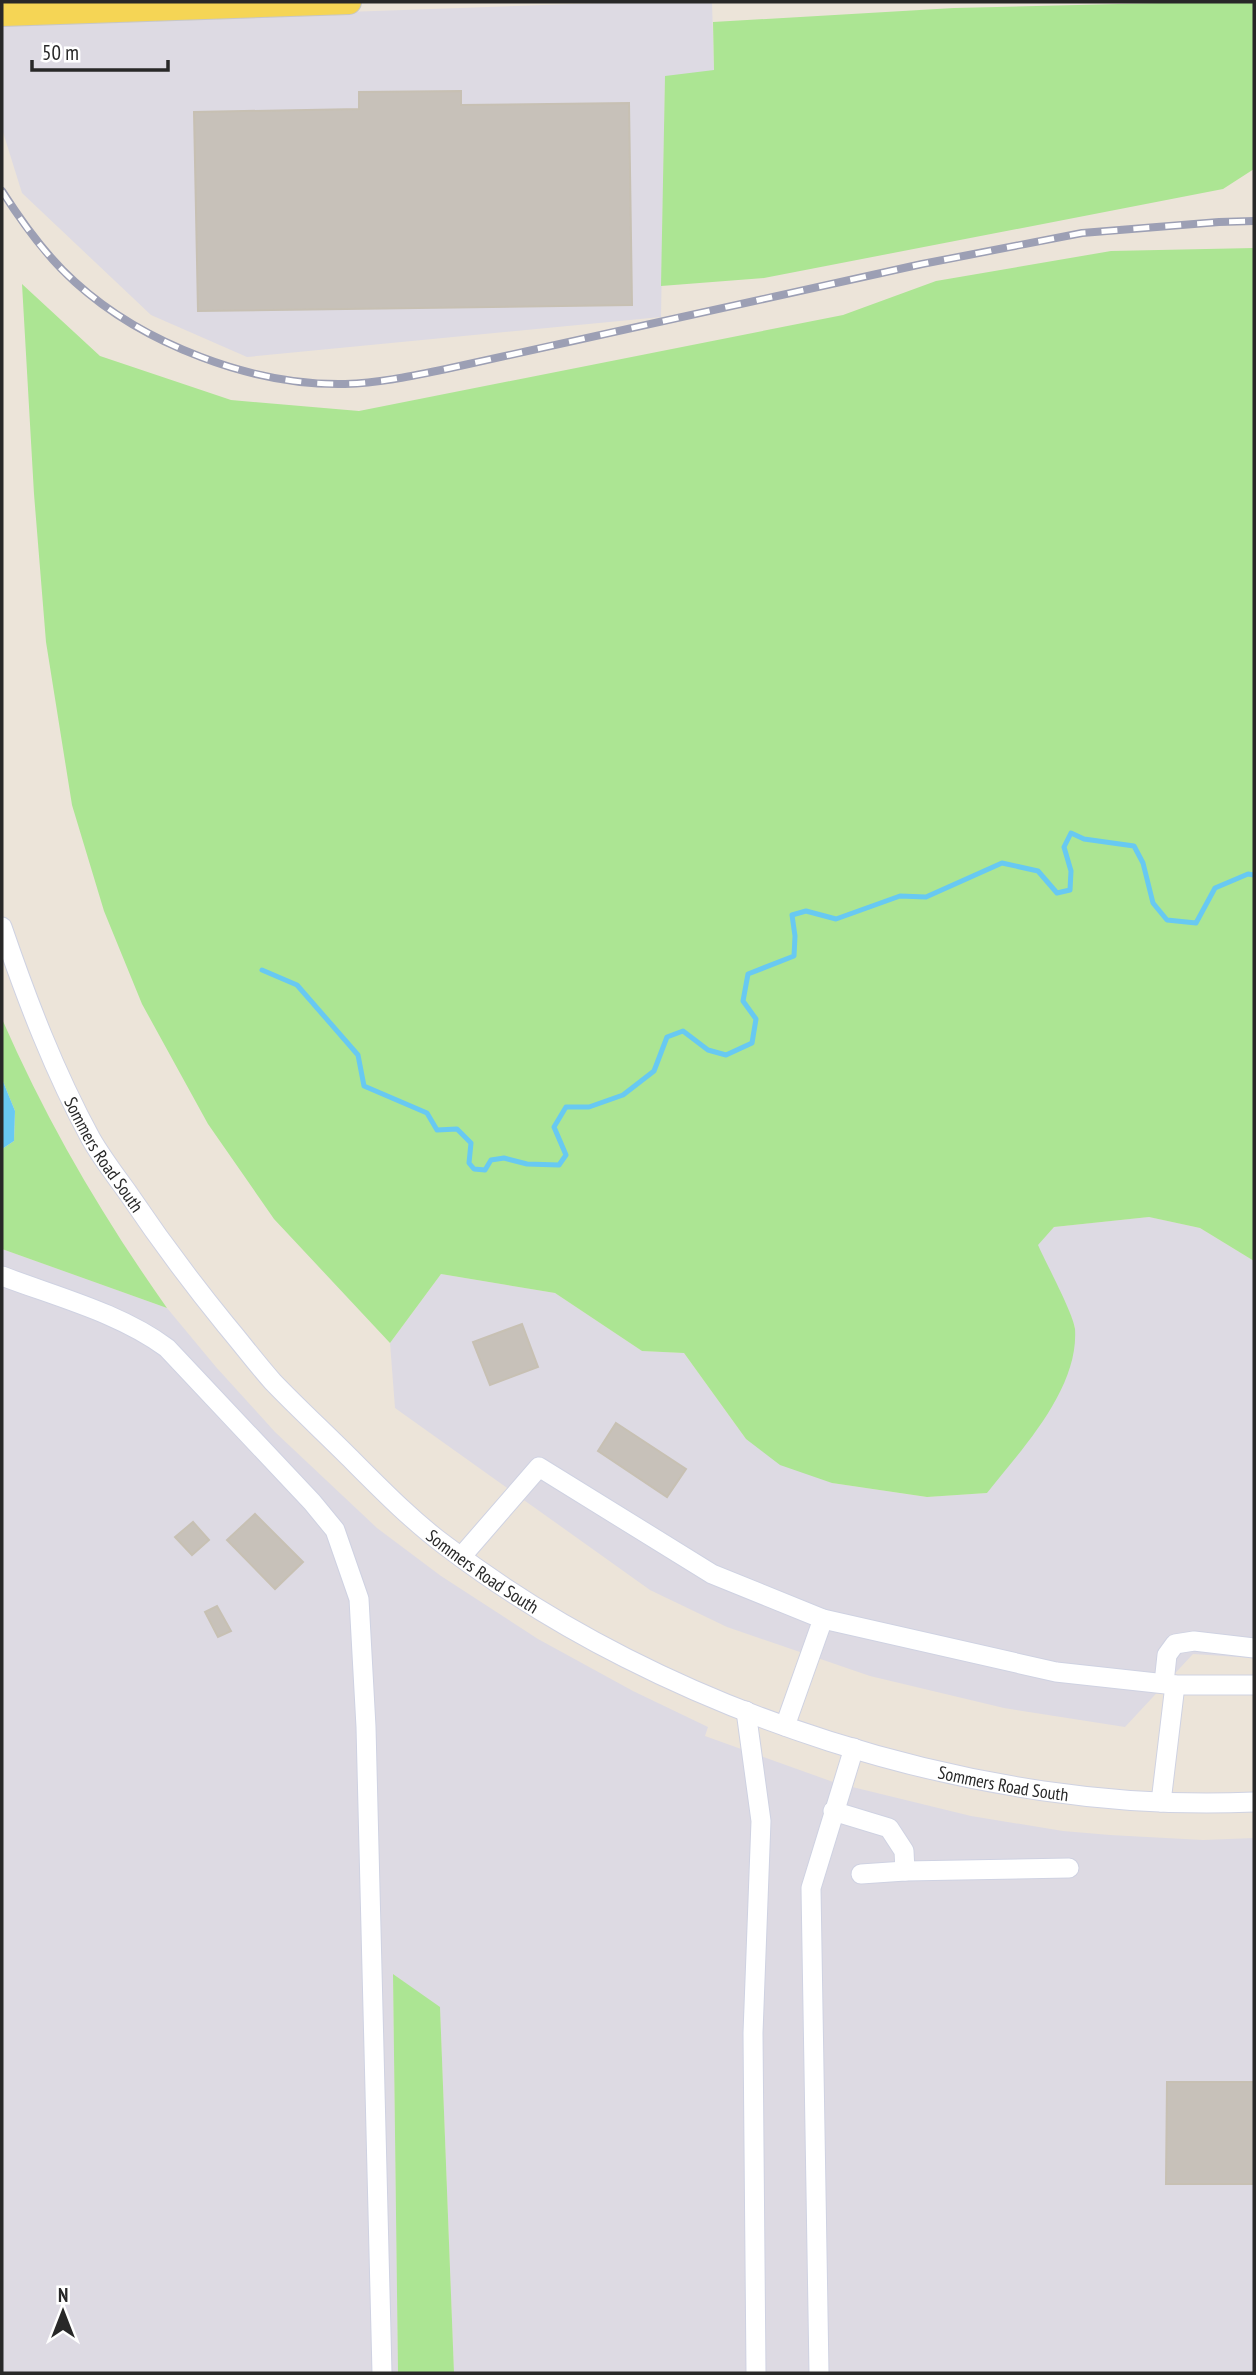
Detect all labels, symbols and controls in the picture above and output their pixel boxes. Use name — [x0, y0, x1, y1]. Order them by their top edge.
scale bar — [32, 28, 168, 72]
text: 50 m — [42, 39, 79, 66]
street label: Sommers Road South — [60, 1093, 149, 1216]
street label: Sommers Road South — [422, 1524, 543, 1618]
street label: Sommers Road South — [936, 1760, 1070, 1806]
north arrow — [28, 2277, 98, 2347]
text: N — [58, 2283, 68, 2307]

